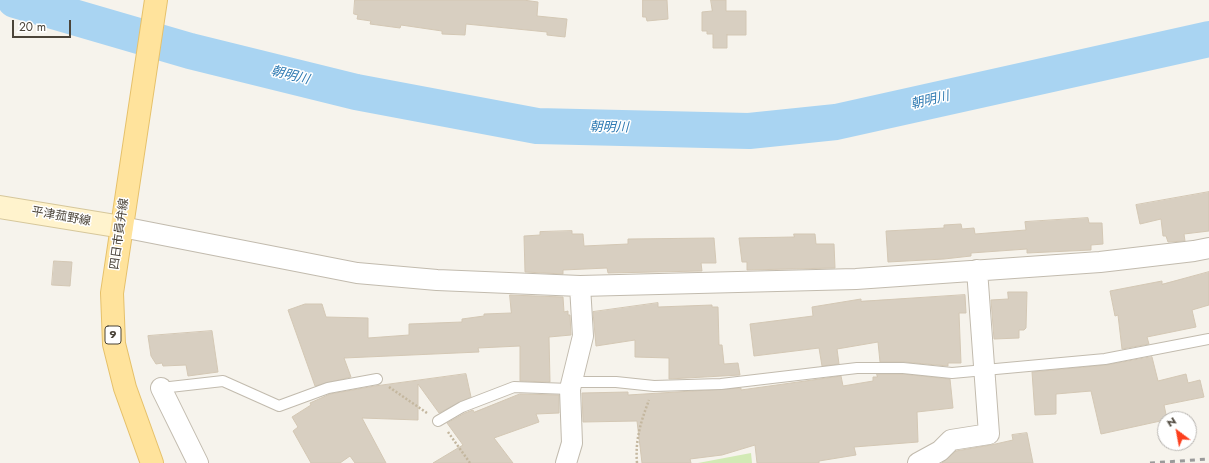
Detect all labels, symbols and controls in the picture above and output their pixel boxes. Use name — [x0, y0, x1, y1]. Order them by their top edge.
scale bar — [14, 12, 73, 38]
text: 20 m — [19, 18, 46, 36]
water label: 朝明川 — [269, 64, 311, 88]
water label: 朝明川 — [909, 89, 951, 113]
water label: 朝明川 — [589, 120, 629, 136]
street label: 四日市員弁線 — [108, 197, 132, 271]
street label: 平津菰野線 — [30, 205, 92, 229]
road number: 9 — [105, 326, 121, 344]
north arrow — [1157, 411, 1197, 451]
text: N — [1163, 413, 1179, 431]

